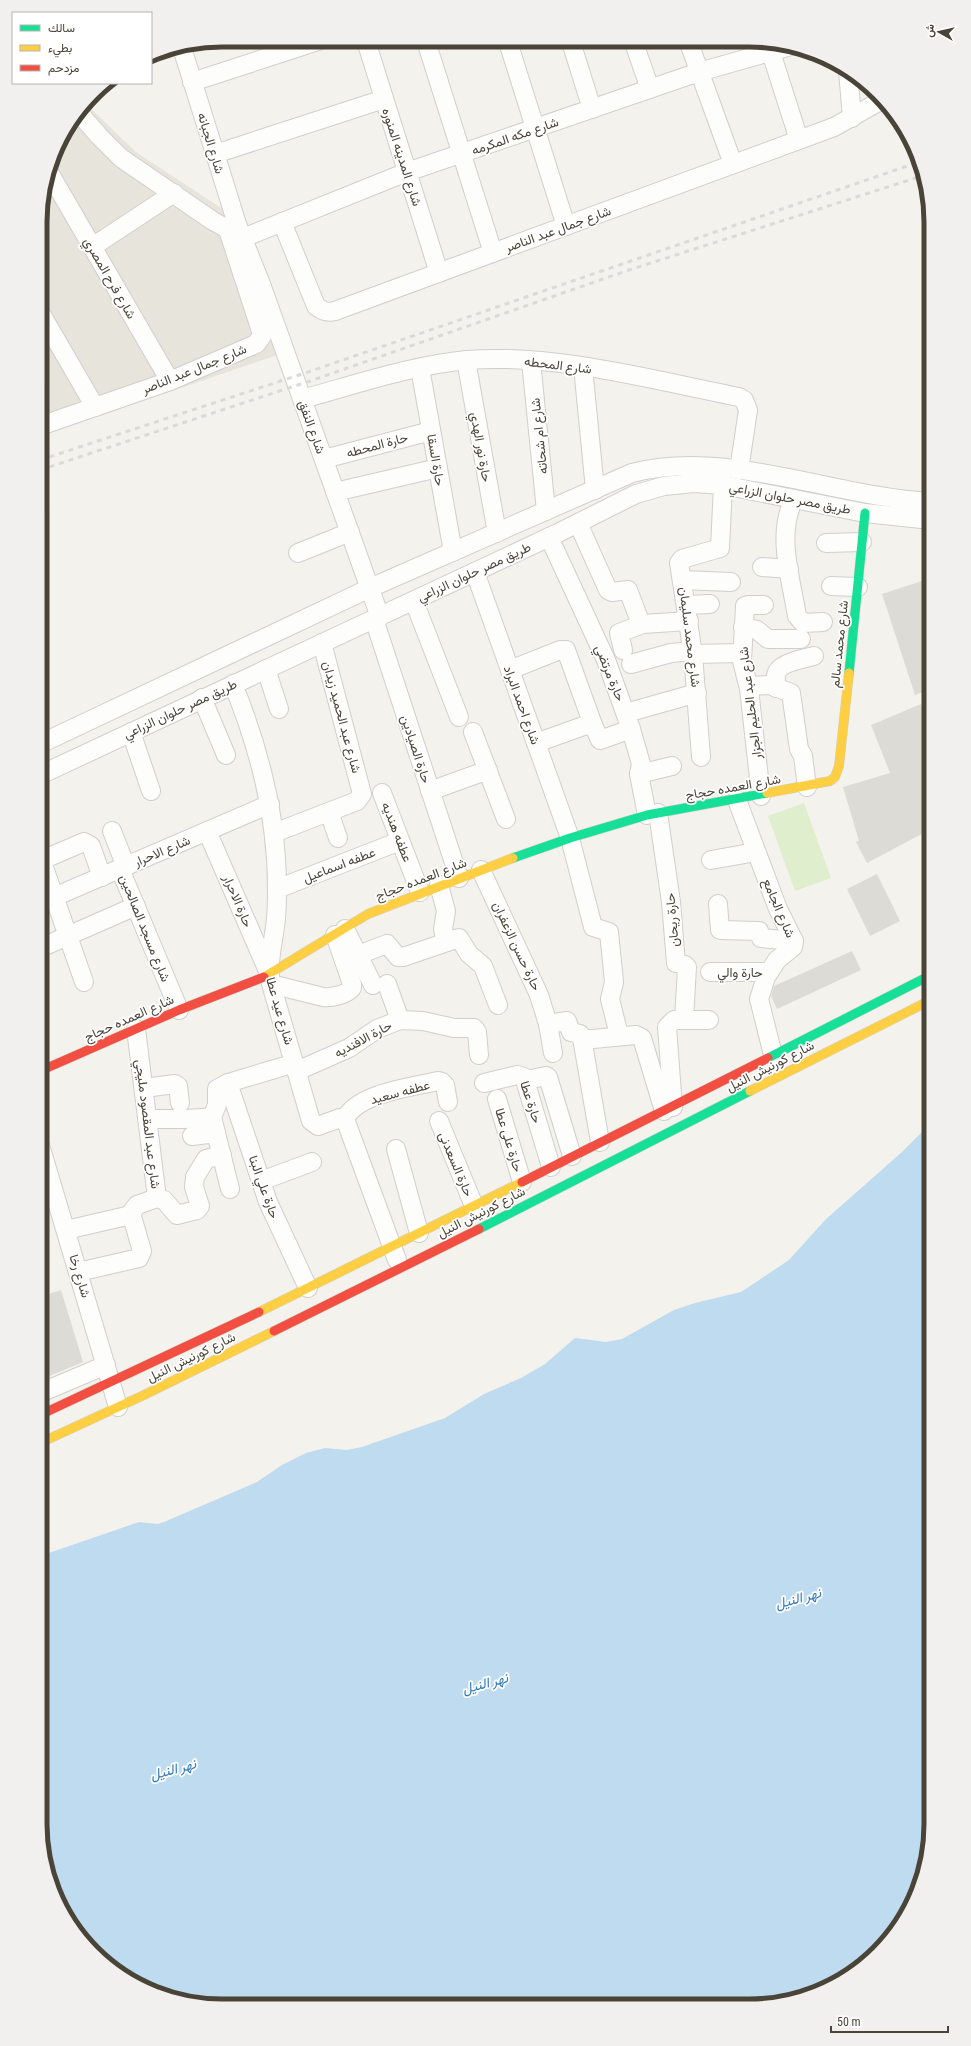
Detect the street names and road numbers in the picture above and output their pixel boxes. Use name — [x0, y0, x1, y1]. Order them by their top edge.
street label: شارع المدينه المنوره — [377, 106, 425, 209]
street label: شارع الجبانه — [193, 111, 227, 176]
street label: شارع مكه المكرمه — [470, 114, 561, 160]
street label: شارع جمال عبد الناصر — [502, 203, 614, 257]
street label: شارع فرح المصري — [78, 235, 139, 323]
street label: شارع جمال عبد الناصر — [139, 341, 249, 399]
street label: شارع المحطه — [523, 353, 593, 379]
street label: شارع ام شحاته — [528, 397, 552, 475]
street label: شارع النفق — [294, 398, 329, 456]
street label: حارة نور الهدي — [465, 411, 495, 484]
street label: حارة المحطه — [345, 430, 410, 461]
street label: حارة السقا — [423, 433, 448, 487]
street label: طريق مصر حلوان الزراعي — [727, 479, 852, 520]
street label: طريق مصر حلوان الزراعي — [415, 539, 534, 608]
street label: شارع محمد سليمان — [674, 586, 704, 688]
street label: شارع محمد سالم — [827, 599, 853, 689]
street label: حارة مرتضي — [589, 643, 628, 705]
street label: شارع عبد الحليم الجزار — [736, 646, 766, 761]
street label: شارع عبد الحميد زيدان — [318, 659, 364, 775]
street label: شارع احمد البراد — [499, 664, 543, 747]
street label: طريق مصر حلوان الزراعي — [121, 676, 240, 745]
street label: حارة الصيادين — [397, 713, 434, 786]
street label: شارع العمده حجاج — [684, 771, 782, 805]
street label: عطفه هنديه — [379, 800, 415, 864]
street label: شارع الاحرار — [131, 832, 193, 872]
street label: عطفه اسماعيل — [301, 844, 378, 887]
street label: شارع العمده حجاج — [373, 855, 469, 905]
street label: شارع مسجد الصالحين — [115, 872, 173, 985]
street label: حارة الاحرار — [219, 872, 256, 930]
street label: شارع الجامع — [758, 876, 798, 941]
street label: حارة ريحان — [662, 892, 683, 948]
street label: حارة حسن الزعفران — [489, 899, 544, 994]
street label: حارة والي — [717, 965, 763, 983]
street label: شارع عيد عطا — [261, 976, 297, 1047]
street label: شارع العمده حجاج — [82, 992, 177, 1046]
street label: حارة الافنديه — [332, 1017, 395, 1061]
street label: شارع كورنيش النيل — [723, 1037, 817, 1096]
street label: شارع عبد المقصود مليجي — [130, 1058, 163, 1190]
street label: عطفه سعيد — [369, 1077, 432, 1107]
street label: حارة عطا — [516, 1079, 545, 1126]
street label: حارة على عطا — [491, 1106, 526, 1174]
street label: حارة السعدنى — [435, 1129, 476, 1199]
street label: حارة علي البنا — [243, 1153, 282, 1222]
street label: شارع كورنيش النيل — [434, 1183, 528, 1242]
street label: شارع رخا — [64, 1252, 94, 1300]
street label: شارع كورنيش النيل — [144, 1329, 239, 1387]

